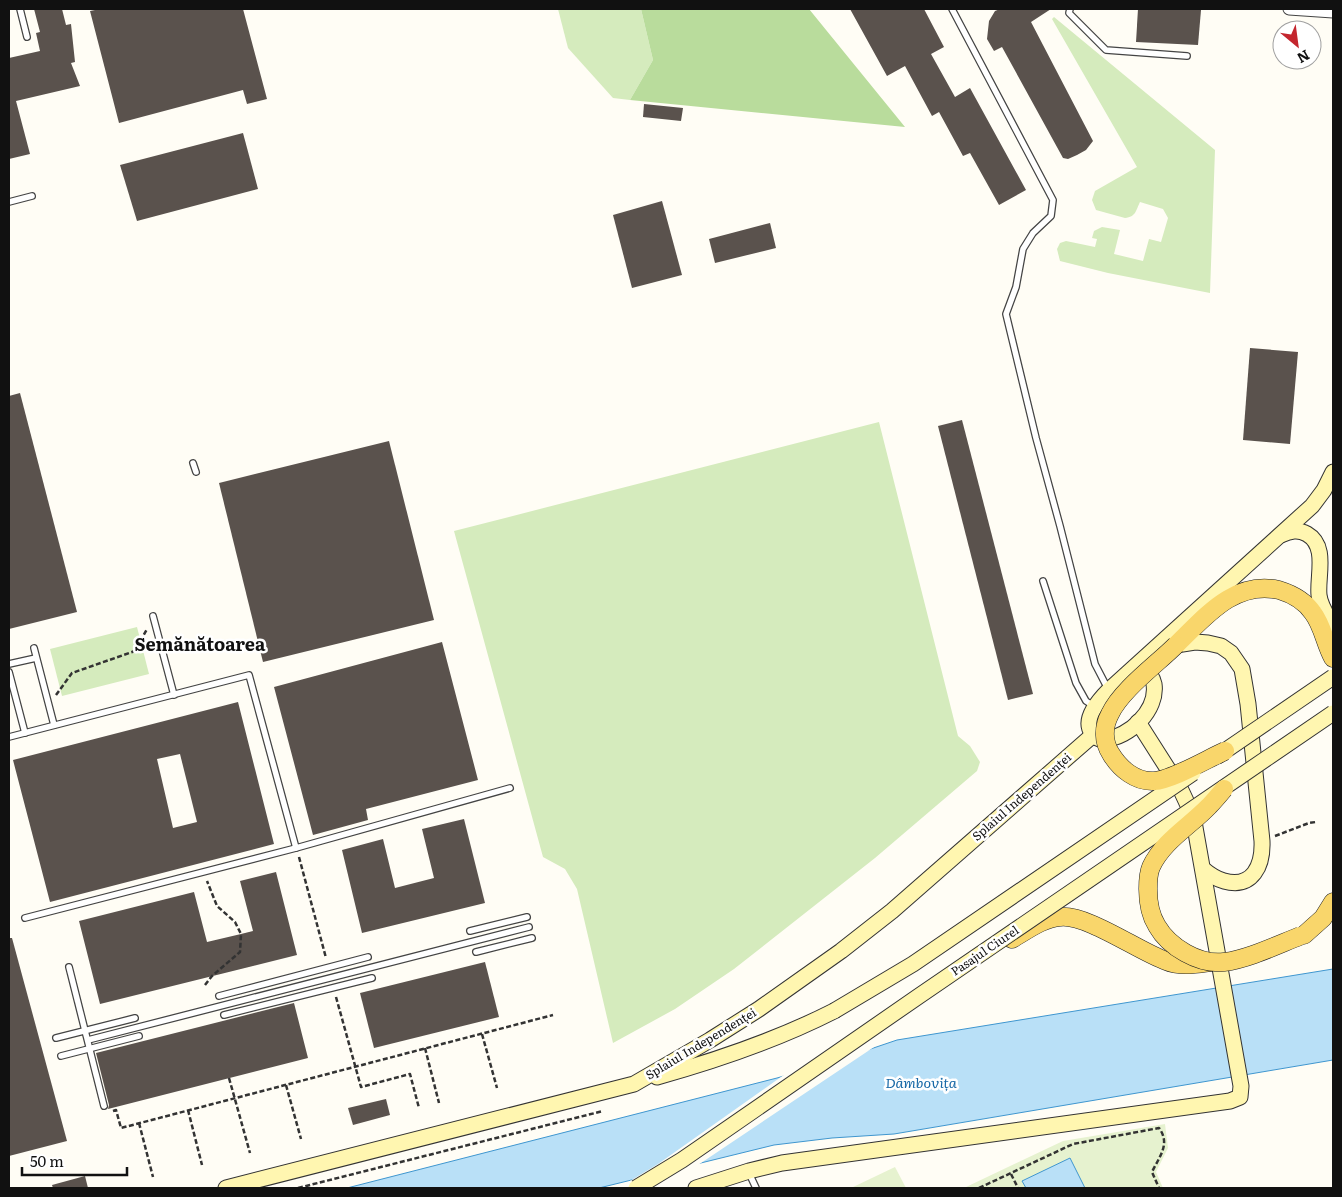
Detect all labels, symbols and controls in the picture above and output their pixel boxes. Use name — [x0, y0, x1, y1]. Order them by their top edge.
north arrow — [1272, 20, 1322, 70]
text: N — [1294, 46, 1314, 69]
district label: Semănătoarea — [135, 630, 266, 657]
street label: Splaiul Independenței — [968, 748, 1075, 844]
street label: Pasajul Ciurel — [947, 921, 1022, 980]
street label: Splaiul Independenței — [642, 1003, 759, 1083]
water label: Dâmbovița — [885, 1072, 957, 1092]
scale bar — [22, 1144, 128, 1176]
text: 50 m — [30, 1149, 64, 1172]

